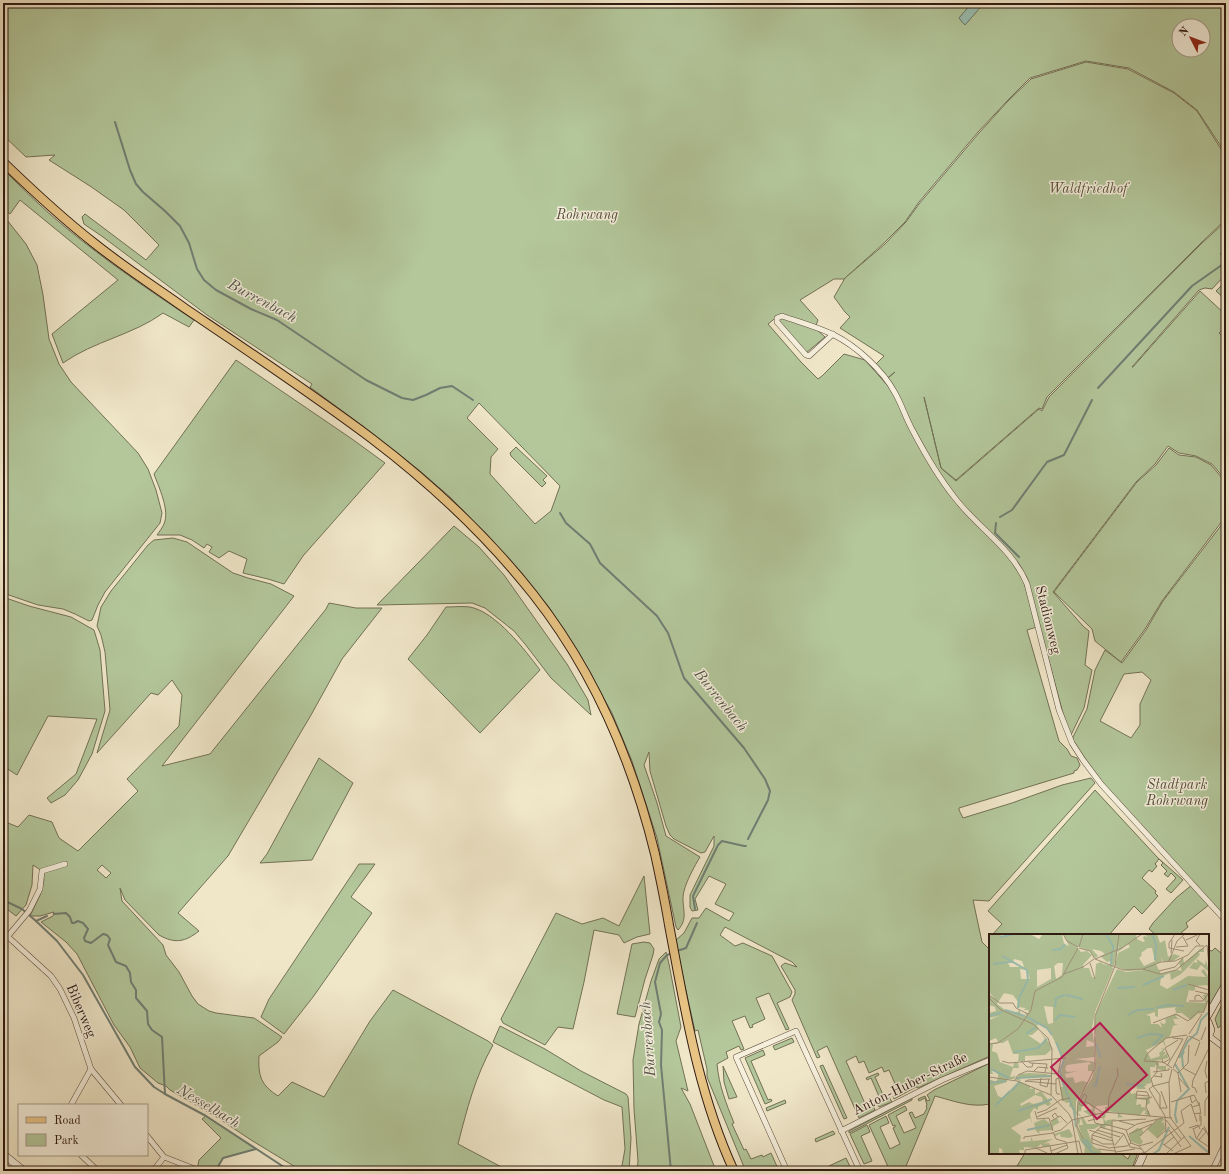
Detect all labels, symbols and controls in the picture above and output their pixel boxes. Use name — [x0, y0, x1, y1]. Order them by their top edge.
north arrow — [1171, 18, 1211, 58]
text: N — [1178, 25, 1192, 39]
park label: Waldfriedhof — [1048, 182, 1130, 197]
park label: Rohrwang — [555, 208, 618, 223]
water label: Burrenbach — [224, 277, 299, 327]
street label: Stadionweg — [1033, 584, 1063, 656]
water label: Burrenbach — [690, 666, 750, 735]
park label: Stadtpark Rohrwang — [1145, 778, 1208, 809]
inset map — [989, 934, 1209, 1154]
street label: Biberweg — [63, 982, 99, 1040]
water label: Burrenbach — [639, 1000, 659, 1078]
street label: Anton-Huber-Straße — [850, 1050, 970, 1118]
water label: Nesselbach — [173, 1082, 242, 1132]
legend — [18, 1104, 148, 1156]
text: Road — [54, 1115, 81, 1127]
text: Park — [54, 1135, 79, 1147]

